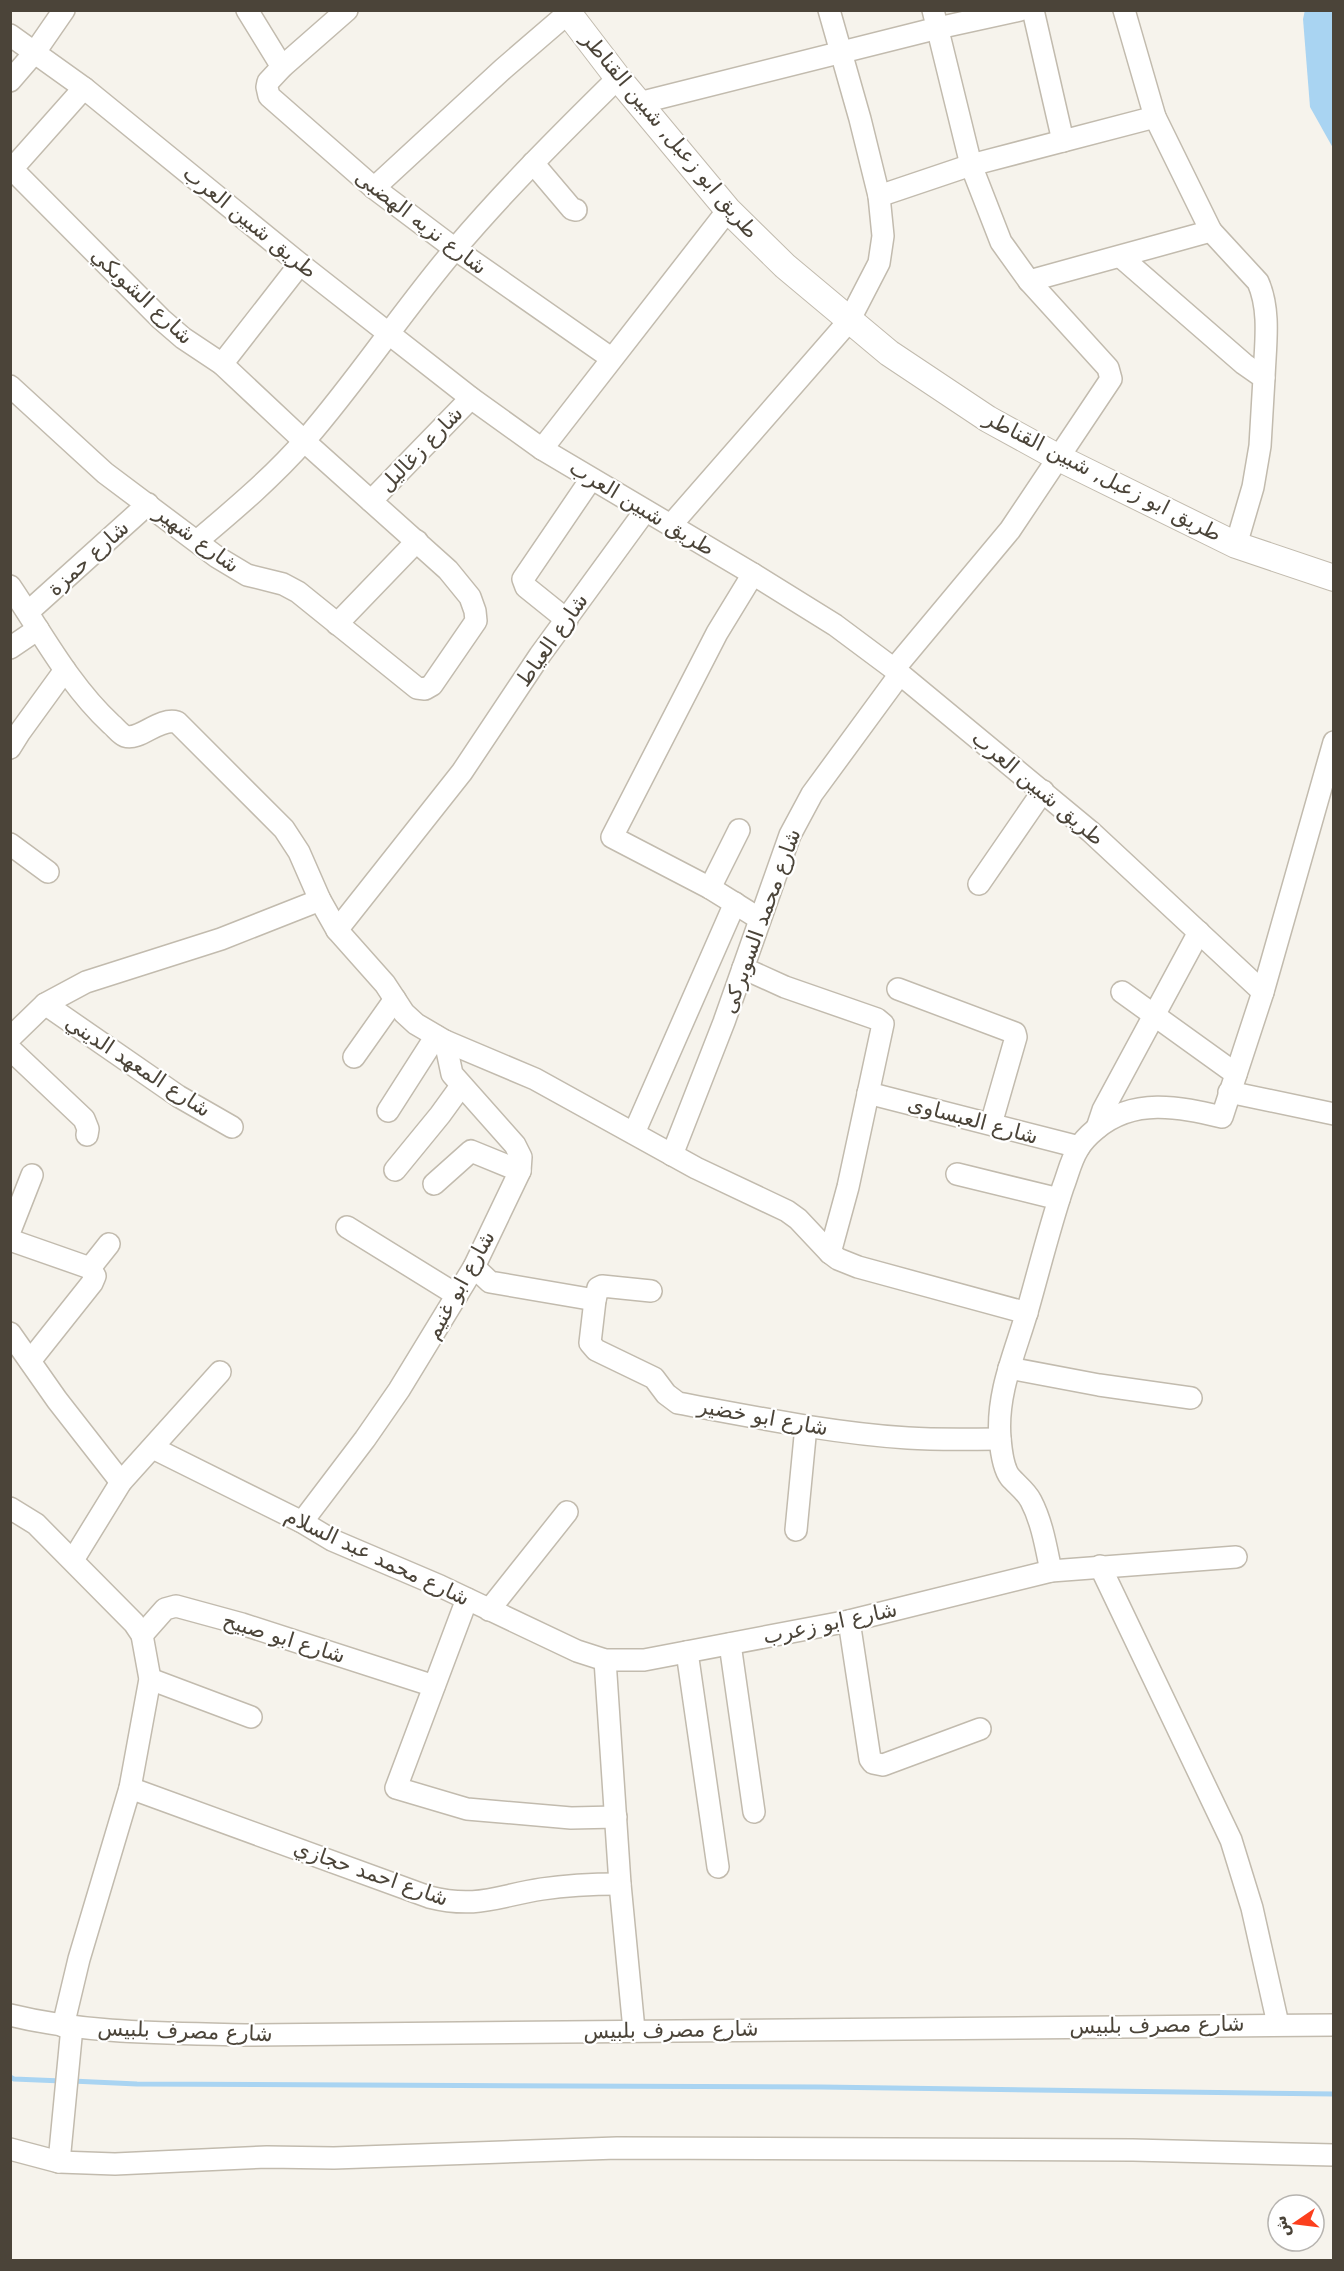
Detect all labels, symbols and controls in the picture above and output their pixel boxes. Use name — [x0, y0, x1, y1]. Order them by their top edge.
street label: طريق ابو زعبل, شبين القناطر — [576, 26, 764, 243]
street label: طريق شبين العرب — [178, 161, 322, 283]
street label: شارع نزيه الهضبى — [350, 165, 492, 279]
street label: شارع الشوبكي — [86, 243, 198, 349]
street label: شارع زغاليل — [374, 401, 468, 497]
street label: طريق ابو زعبل, شبين القناطر — [980, 405, 1225, 546]
street label: طريق شبين العرب — [565, 455, 719, 561]
street label: شارع شهير — [149, 500, 244, 578]
street label: شارع حمزة — [42, 515, 134, 601]
street label: شارع العياط — [511, 589, 593, 691]
street label: طريق شبين العرب — [967, 726, 1109, 850]
street label: شارع محمد السوبركى — [716, 825, 806, 1017]
street label: شارع المعهد الديني — [61, 1010, 215, 1122]
street label: شارع العبساوى — [905, 1091, 1041, 1149]
street label: شارع ابو غنيم — [420, 1227, 501, 1344]
street label: شارع ابو خضير — [695, 1394, 830, 1440]
street label: شارع محمد عبد السلام — [281, 1504, 473, 1610]
street label: شارع ابو زعرب — [761, 1597, 899, 1649]
street label: شارع ابو صبيح — [220, 1608, 348, 1668]
street label: شارع احمد حجازي — [291, 1835, 451, 1911]
street label: شارع مصرف بلبيس — [1069, 2011, 1245, 2039]
street label: شارع مصرف بلبيس — [97, 2016, 273, 2046]
street label: شارع مصرف بلبيس — [583, 2016, 759, 2044]
north arrow — [1266, 2193, 1326, 2253]
text: ش — [1270, 2213, 1294, 2240]

